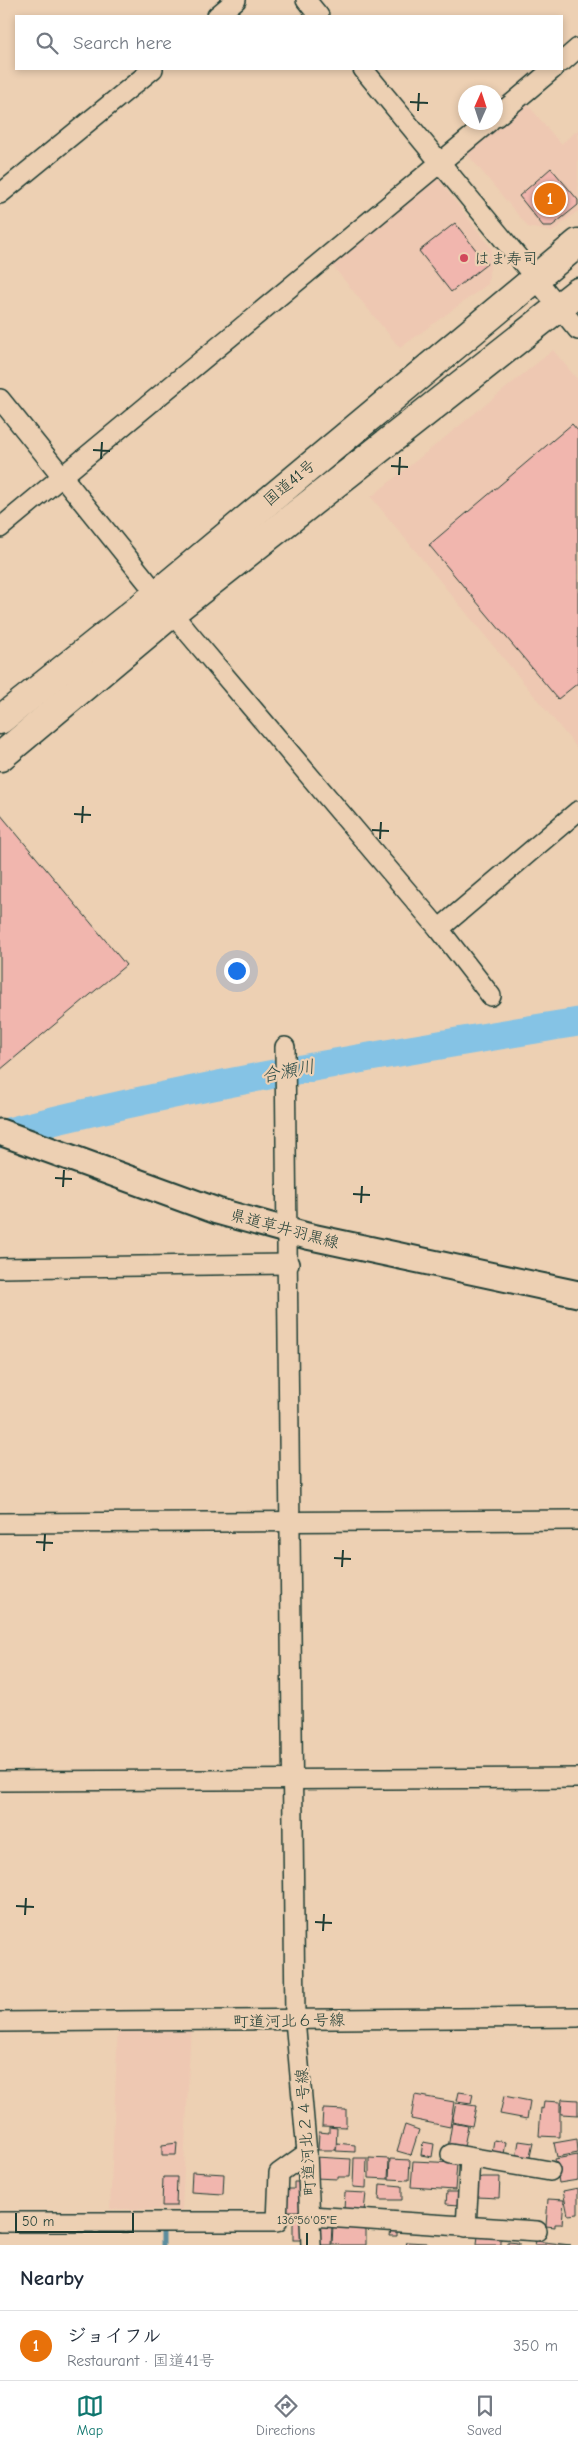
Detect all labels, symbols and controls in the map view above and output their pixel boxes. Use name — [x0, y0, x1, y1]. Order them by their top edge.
search box — [15, 15, 563, 70]
icon: search — [33, 29, 61, 57]
text: Search here — [73, 32, 172, 54]
north arrow — [458, 85, 503, 130]
pin: 1 — [534, 180, 566, 218]
place label: はま寿司 — [474, 250, 538, 268]
marker: はま寿司 — [458, 252, 470, 264]
street label: 国道41号 — [260, 456, 319, 510]
your location — [224, 958, 250, 984]
water label: 合瀬川 — [260, 1056, 317, 1087]
street label: 県道草井羽黒線 — [228, 1206, 341, 1252]
street label: 町道河北６号線 — [233, 2011, 345, 2031]
street label: 町道河北２４号線 — [293, 2067, 319, 2196]
scale bar — [15, 2210, 134, 2233]
text: 50 m — [22, 2213, 54, 2230]
text: 136°56'05"E — [277, 2213, 337, 2227]
text: Nearby — [20, 2266, 84, 2290]
text: ジョイフル — [67, 2325, 162, 2347]
text: 1 — [33, 2337, 39, 2355]
text: 350 m — [513, 2337, 558, 2355]
text: Restaurant · 国道41号 — [67, 2352, 215, 2370]
tab: Map — [76, 2392, 104, 2439]
tab: Directions — [256, 2392, 315, 2439]
tab: Saved — [467, 2392, 502, 2439]

